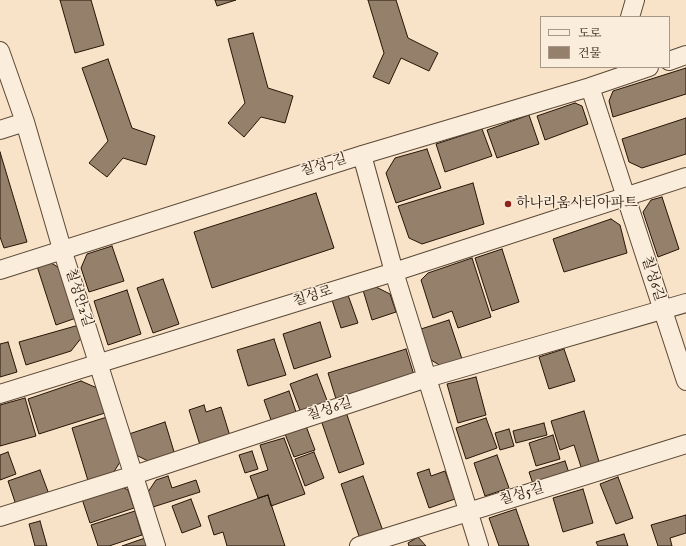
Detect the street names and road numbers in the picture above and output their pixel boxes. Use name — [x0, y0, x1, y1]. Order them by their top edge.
street label: 칠성7길 — [299, 151, 349, 181]
street label: 칠성6길 — [637, 254, 667, 304]
street label: 칠성안2길 — [61, 267, 95, 329]
street label: 칠성로 — [291, 283, 335, 311]
street label: 칠성6길 — [305, 395, 355, 425]
street label: 칠성5길 — [498, 480, 546, 510]

